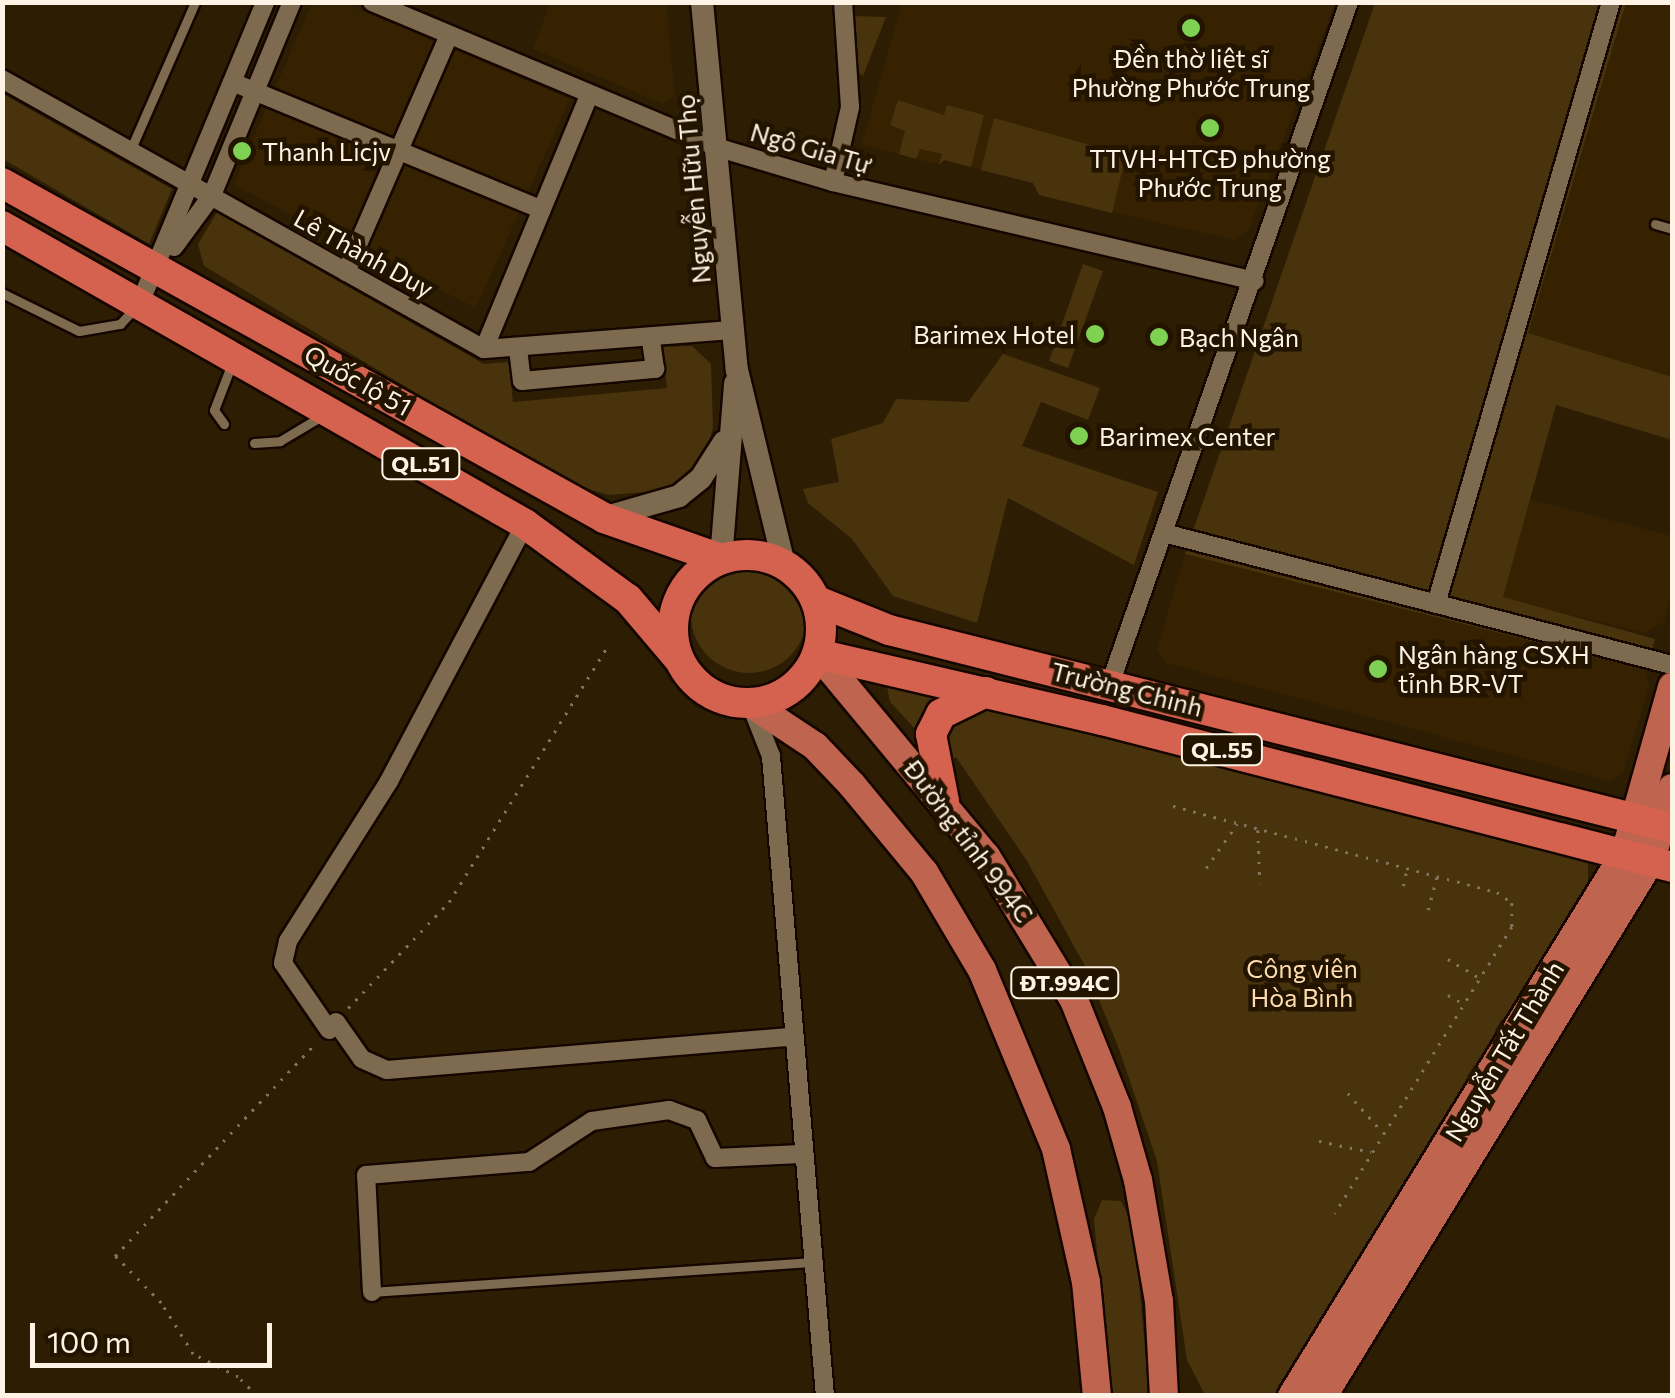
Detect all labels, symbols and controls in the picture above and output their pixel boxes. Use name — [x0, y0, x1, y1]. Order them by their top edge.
marker: Đền thờ liệt sĩ Phường Phước Trung — [1180, 17, 1202, 39]
place label: Đền thờ liệt sĩ Phường Phước Trung — [1072, 44, 1310, 103]
street label: Nguyễn Hữu Thọ — [670, 93, 716, 285]
street label: Ngô Gia Tự — [747, 116, 875, 180]
marker: TTVH-HTCĐ phường Phước Trung — [1199, 117, 1221, 139]
place label: Thanh Licjv — [262, 136, 391, 166]
marker: Thanh Licjv — [231, 140, 253, 162]
place label: TTVH-HTCĐ phường Phước Trung — [1089, 144, 1331, 203]
street label: Lê Thành Duy — [289, 202, 439, 304]
place label: Barimex Hotel — [913, 319, 1075, 349]
place label: Bạch Ngân — [1179, 322, 1299, 352]
marker: Barimex Hotel — [1084, 323, 1106, 345]
marker: Bạch Ngân — [1148, 326, 1170, 348]
street label: Quốc lộ 51 — [299, 338, 417, 422]
place label: Barimex Center — [1099, 421, 1276, 451]
marker: Barimex Center — [1068, 425, 1090, 447]
road number: QL.51 — [381, 447, 461, 481]
place label: Ngân hàng CSXH tỉnh BR-VT — [1398, 640, 1590, 699]
street label: Trường Chinh — [1048, 656, 1206, 722]
marker: Ngân hàng CSXH tỉnh BR-VT — [1367, 658, 1389, 680]
road number: QL.55 — [1180, 733, 1264, 767]
street label: Đường tỉnh 994C — [898, 754, 1040, 928]
park label: Công viên Hòa Bình — [1246, 954, 1358, 1013]
street label: Nguyễn Tất Thành — [1438, 955, 1570, 1147]
road number: ĐT.994C — [1010, 966, 1120, 1000]
scale bar — [35, 1303, 278, 1365]
text: 100 m — [47, 1322, 131, 1359]

